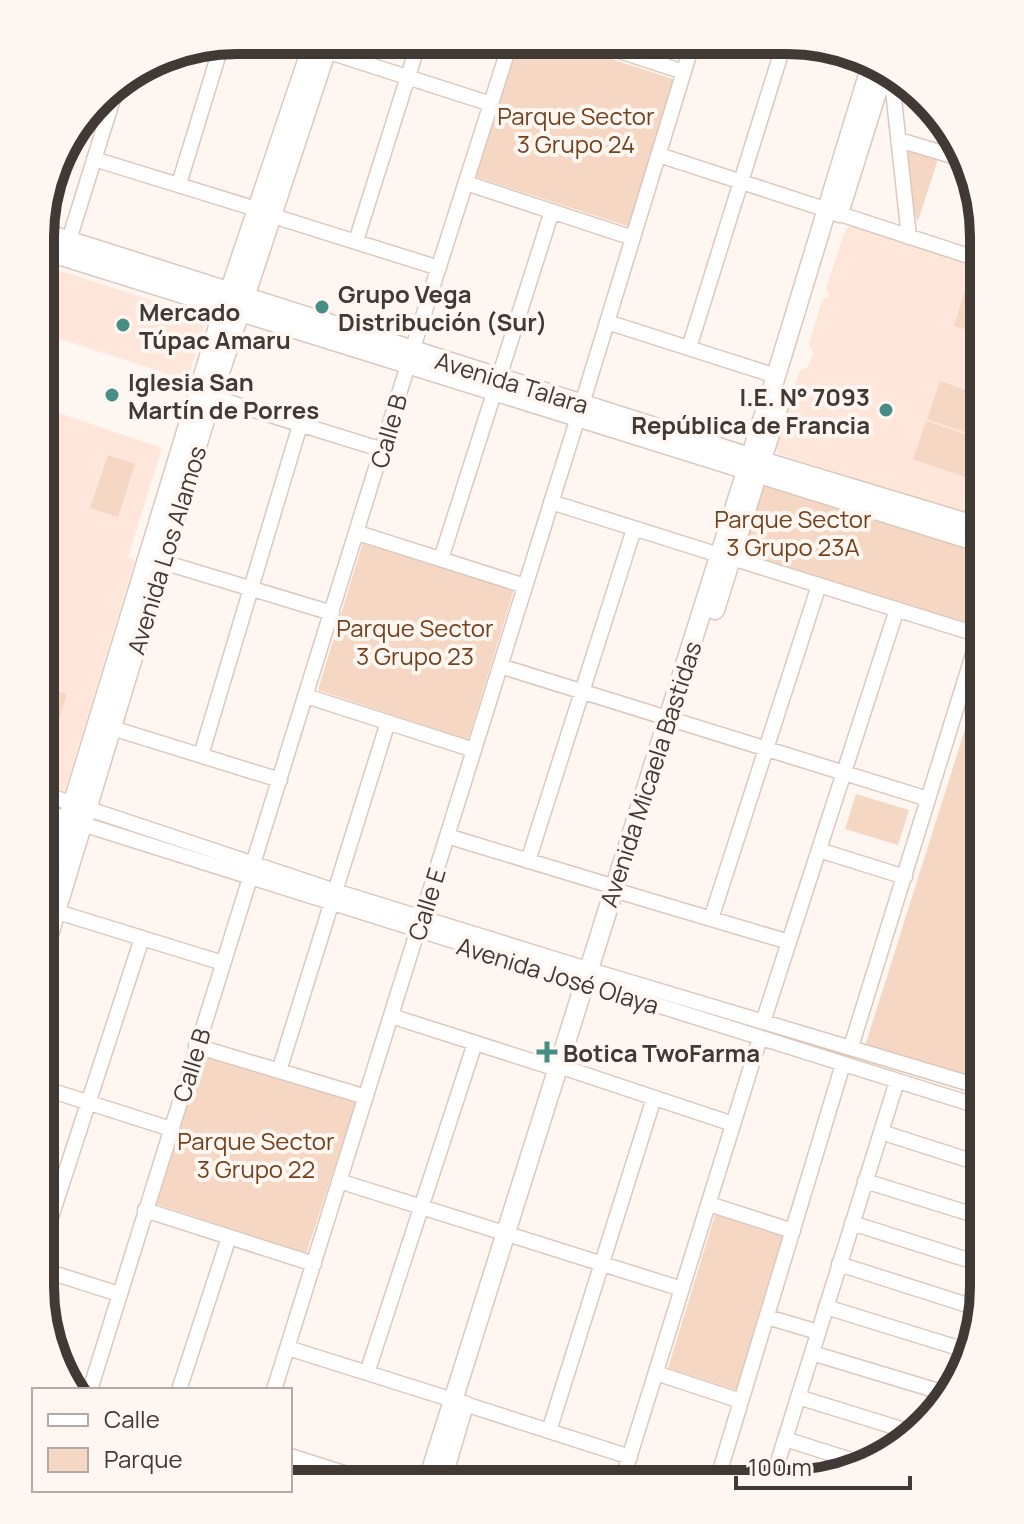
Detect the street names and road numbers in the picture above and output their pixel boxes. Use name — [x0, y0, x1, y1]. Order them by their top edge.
street label: Avenida Talara — [432, 343, 592, 421]
street label: Calle B — [362, 390, 414, 472]
street label: Avenida Los Alamos — [119, 442, 213, 658]
street label: Avenida Micaela Bastidas — [591, 637, 709, 911]
street label: Calle E — [399, 864, 453, 944]
street label: Avenida José Olaya — [453, 929, 663, 1021]
street label: Calle B — [164, 1024, 218, 1106]

